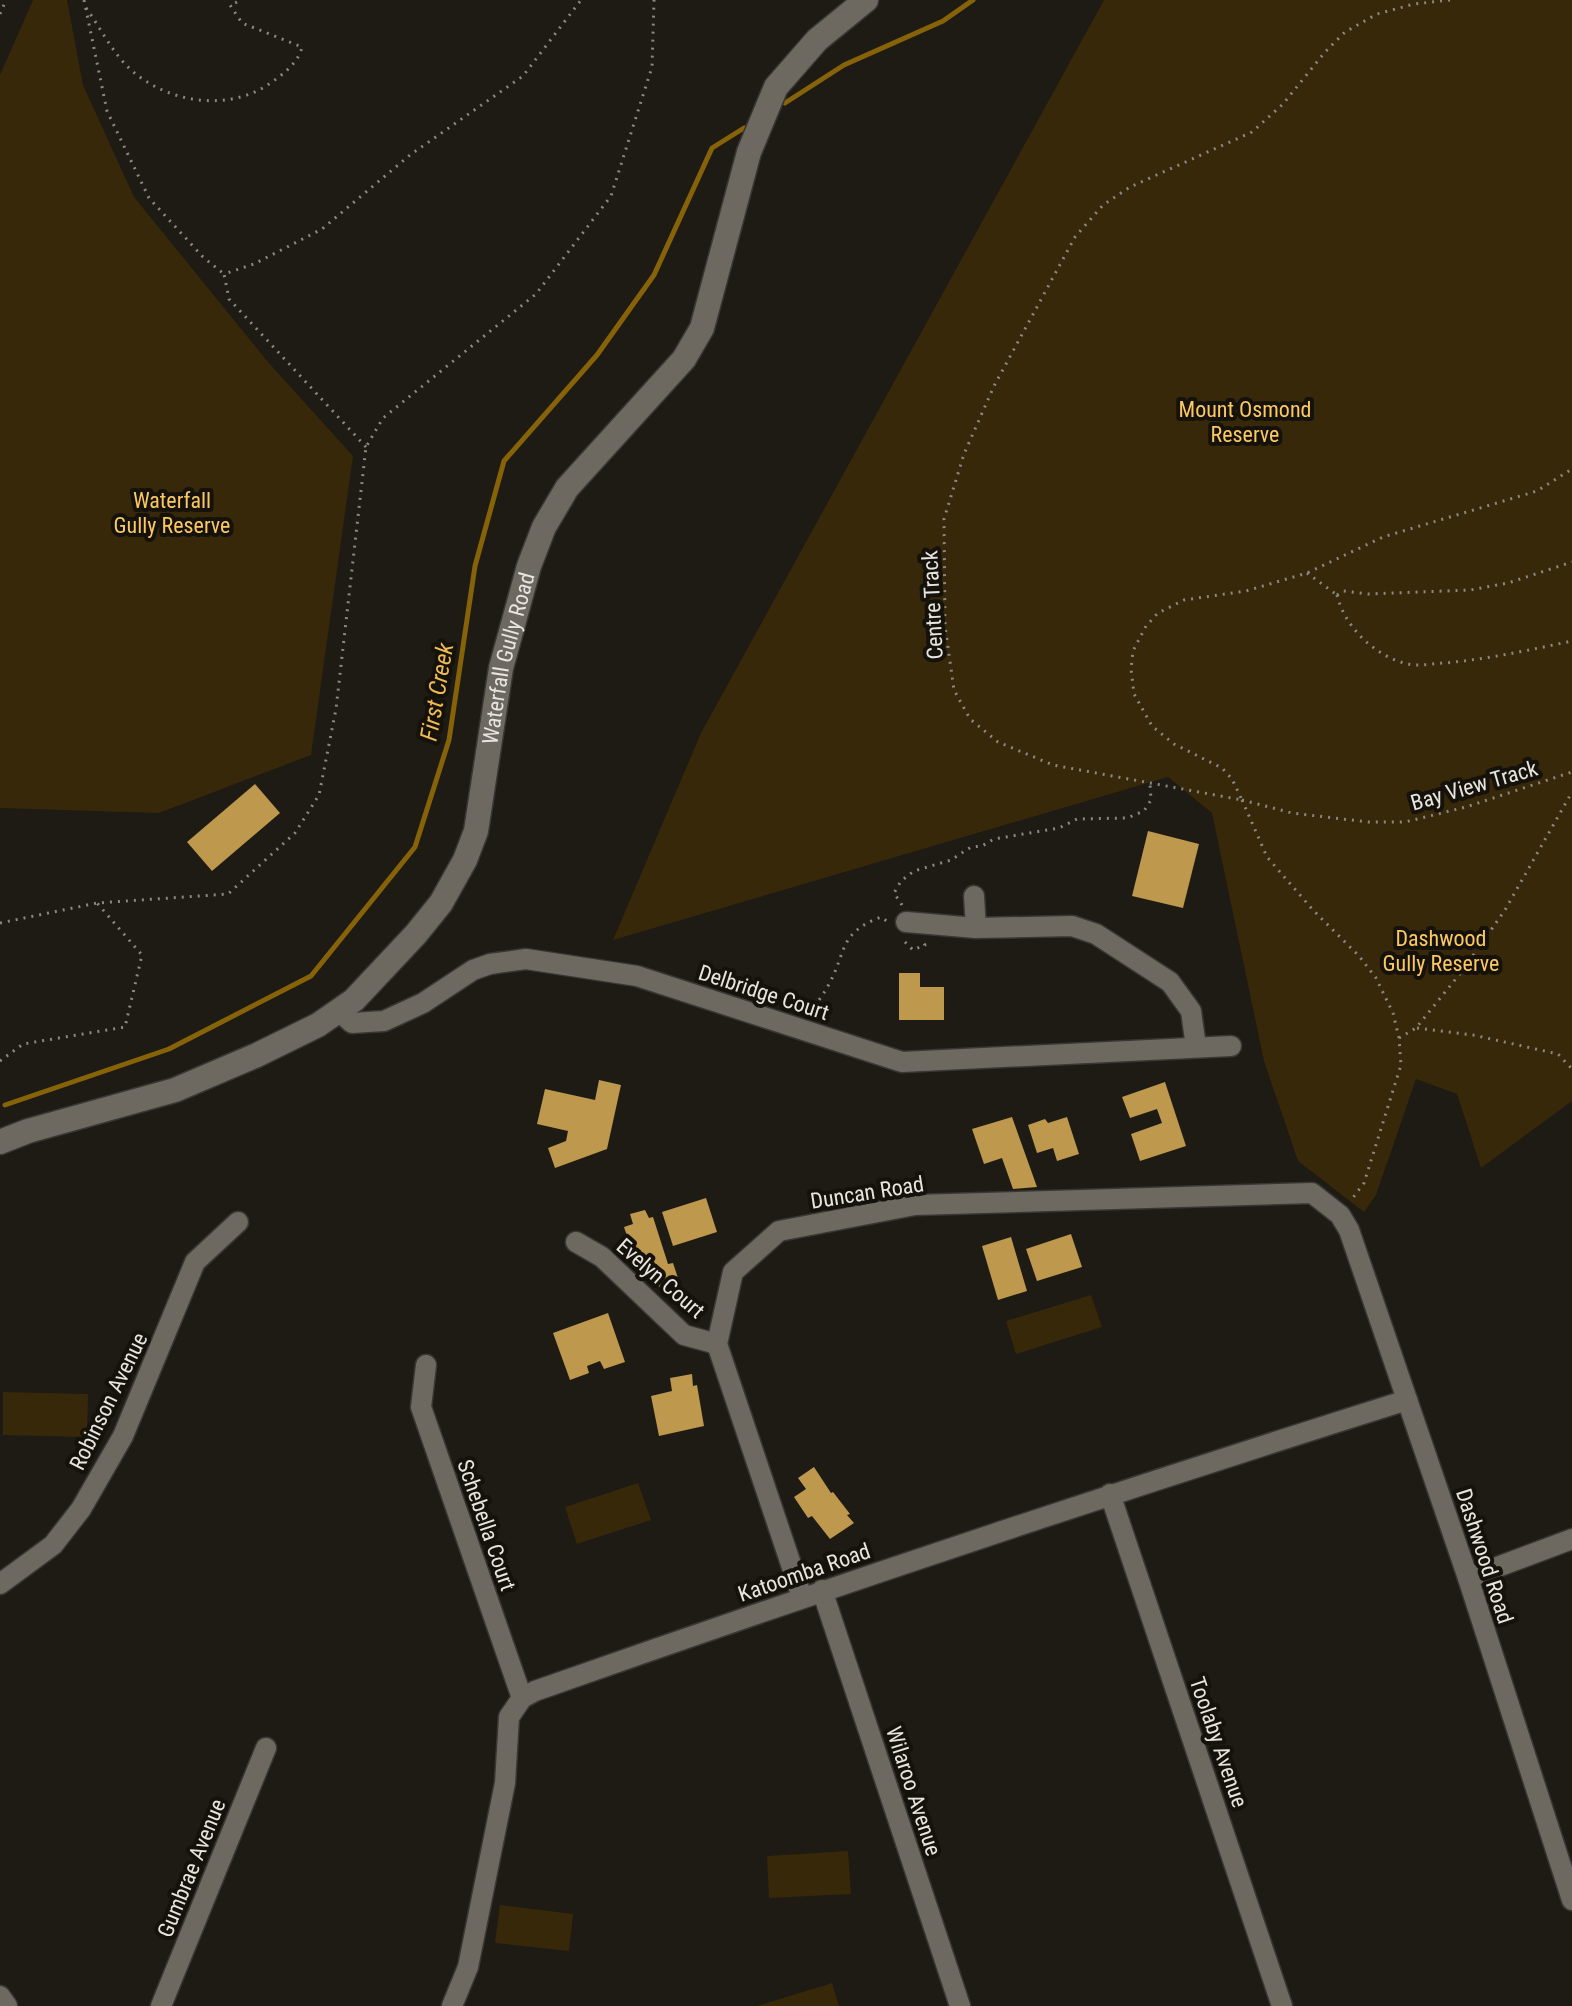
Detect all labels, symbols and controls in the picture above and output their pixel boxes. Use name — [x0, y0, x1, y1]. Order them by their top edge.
park label: Mount Osmond Reserve — [1179, 397, 1311, 447]
park label: Waterfall Gully Reserve — [114, 488, 230, 538]
street label: Centre Track — [917, 550, 948, 660]
street label: Waterfall Gully Road — [477, 570, 540, 746]
water label: First Creek — [415, 640, 459, 743]
street label: Bay View Track — [1408, 755, 1541, 816]
park label: Dashwood Gully Reserve — [1383, 926, 1499, 976]
street label: Delbridge Court — [696, 960, 832, 1025]
street label: Duncan Road — [809, 1171, 926, 1214]
street label: Evelyn Court — [612, 1233, 710, 1323]
street label: Robinson Avenue — [64, 1329, 152, 1474]
street label: Schebella Court — [452, 1456, 521, 1594]
street label: Dashwood Road — [1451, 1486, 1518, 1627]
street label: Katoomba Road — [735, 1538, 874, 1607]
street label: Toolaby Avenue — [1185, 1674, 1253, 1811]
street label: Wilaroo Avenue — [881, 1723, 946, 1859]
street label: Gumbrae Avenue — [152, 1796, 231, 1941]

